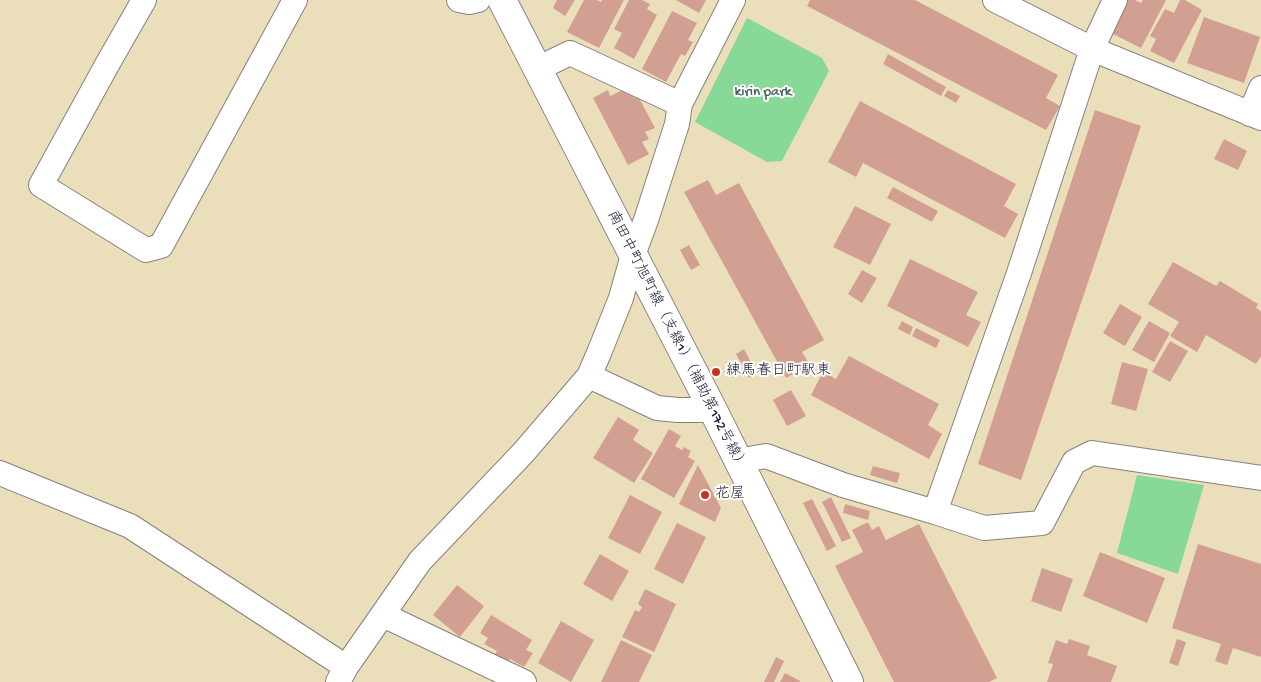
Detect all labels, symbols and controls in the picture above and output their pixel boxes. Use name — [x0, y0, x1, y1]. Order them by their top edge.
park label: kirin park — [735, 84, 791, 102]
street label: 南田中町旭町線（支線1）（補助第172号線） — [602, 208, 750, 474]
place label: 練馬春日町駅東 — [726, 363, 831, 381]
marker: 練馬春日町駅東 — [710, 366, 722, 378]
place label: 花屋 — [715, 486, 745, 504]
marker: 花屋 — [699, 489, 711, 501]

